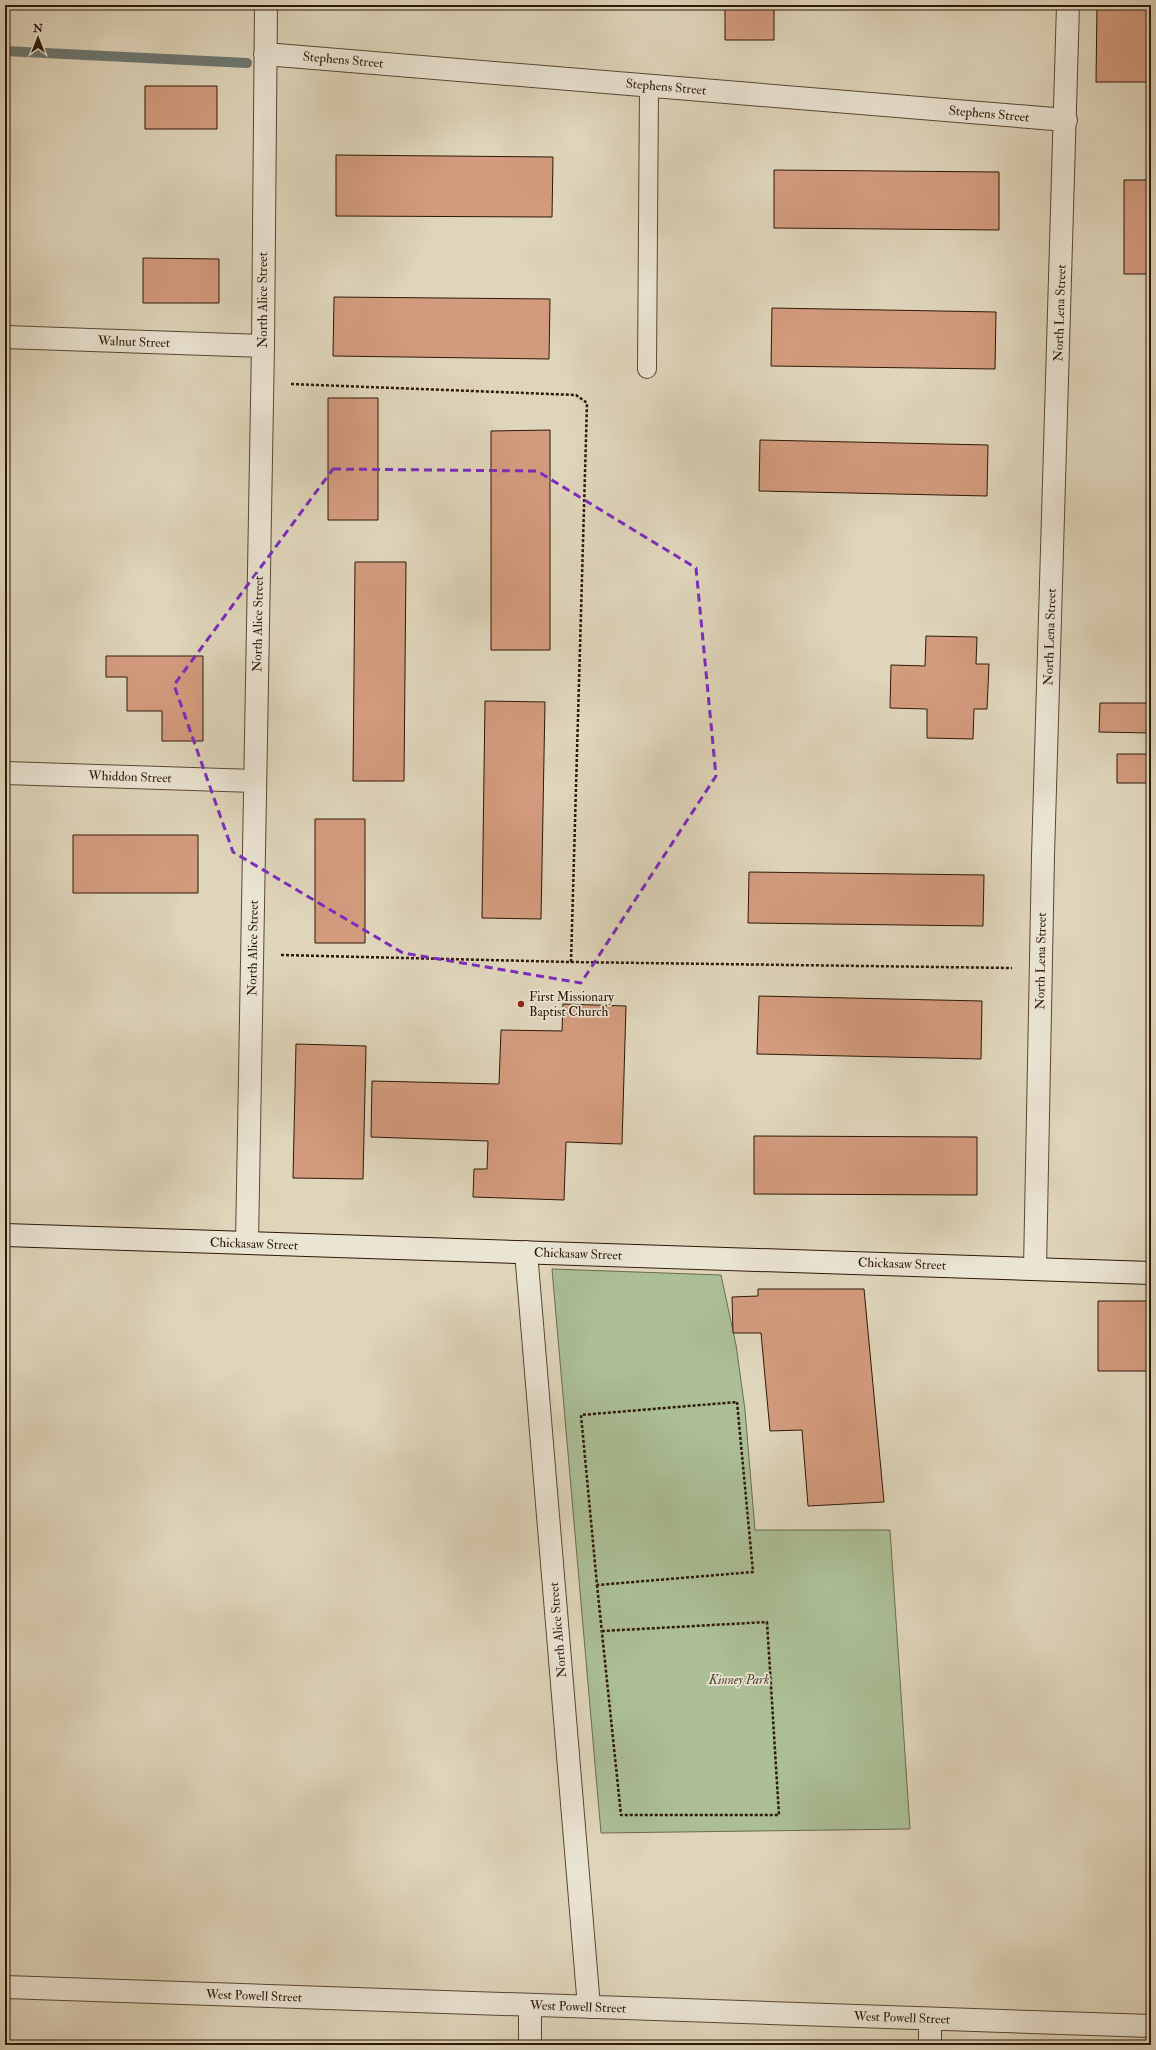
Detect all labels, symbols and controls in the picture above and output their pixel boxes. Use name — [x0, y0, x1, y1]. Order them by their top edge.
north arrow — [18, 18, 58, 58]
text: N — [32, 22, 44, 35]
street label: Stephens Street — [302, 49, 384, 72]
street label: Stephens Street — [625, 76, 707, 99]
street label: Stephens Street — [948, 103, 1030, 126]
street label: North Alice Street — [255, 252, 271, 348]
street label: North Lena Street — [1050, 264, 1070, 362]
street label: Walnut Street — [97, 333, 170, 351]
street label: North Alice Street — [249, 576, 267, 672]
street label: North Lena Street — [1040, 588, 1060, 686]
street label: Whiddon Street — [87, 768, 172, 786]
street label: North Alice Street — [244, 900, 262, 996]
street label: North Lena Street — [1032, 912, 1050, 1010]
place label: First Missionary Baptist Church — [529, 989, 614, 1021]
marker: First Missionary Baptist Church — [516, 999, 526, 1009]
street label: Chickasaw Street — [210, 1234, 298, 1254]
street label: Chickasaw Street — [534, 1244, 622, 1264]
street label: Chickasaw Street — [858, 1254, 946, 1274]
street label: North Alice Street — [546, 1582, 570, 1678]
park label: Kinney Park — [708, 1672, 769, 1688]
street label: West Powell Street — [205, 1986, 302, 2006]
street label: West Powell Street — [529, 1997, 626, 2017]
street label: West Powell Street — [853, 2008, 950, 2028]

